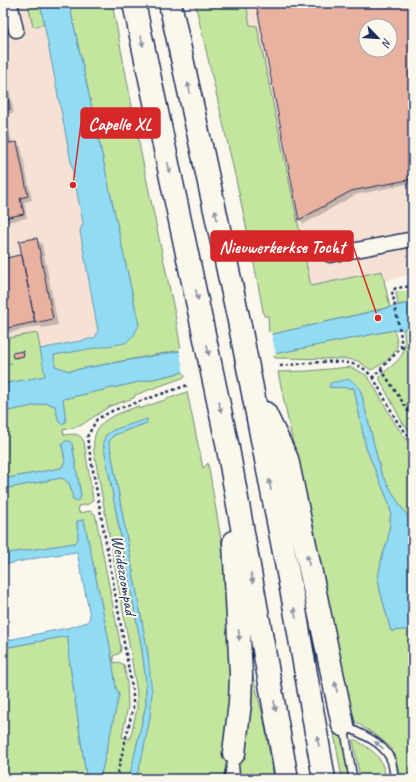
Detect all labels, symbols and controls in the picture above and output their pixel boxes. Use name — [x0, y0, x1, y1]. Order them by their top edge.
north arrow — [358, 18, 398, 58]
one-way arrow — [139, 35, 145, 47]
text: N — [378, 36, 395, 50]
one-way arrow — [185, 81, 191, 94]
callout: Capelle XL — [81, 108, 160, 138]
text: Capelle XL — [88, 113, 152, 135]
one-way arrow — [166, 162, 172, 175]
one-way arrow — [213, 208, 219, 221]
callout: Nieuwerkerkse Tocht — [211, 231, 353, 261]
text: Nieuwerkerkse Tocht — [219, 236, 348, 258]
one-way arrow — [194, 289, 200, 302]
one-way arrow — [206, 344, 212, 356]
one-way arrow — [218, 401, 224, 414]
one-way arrow — [267, 479, 273, 491]
street label: Weidezoompad — [107, 534, 142, 620]
one-way arrow — [305, 554, 311, 566]
one-way arrow — [249, 572, 255, 584]
one-way arrow — [292, 606, 298, 619]
one-way arrow — [236, 629, 243, 641]
one-way arrow — [332, 681, 338, 693]
one-way arrow — [272, 700, 278, 712]
one-way arrow — [314, 734, 320, 747]
one-way arrow — [373, 741, 384, 749]

